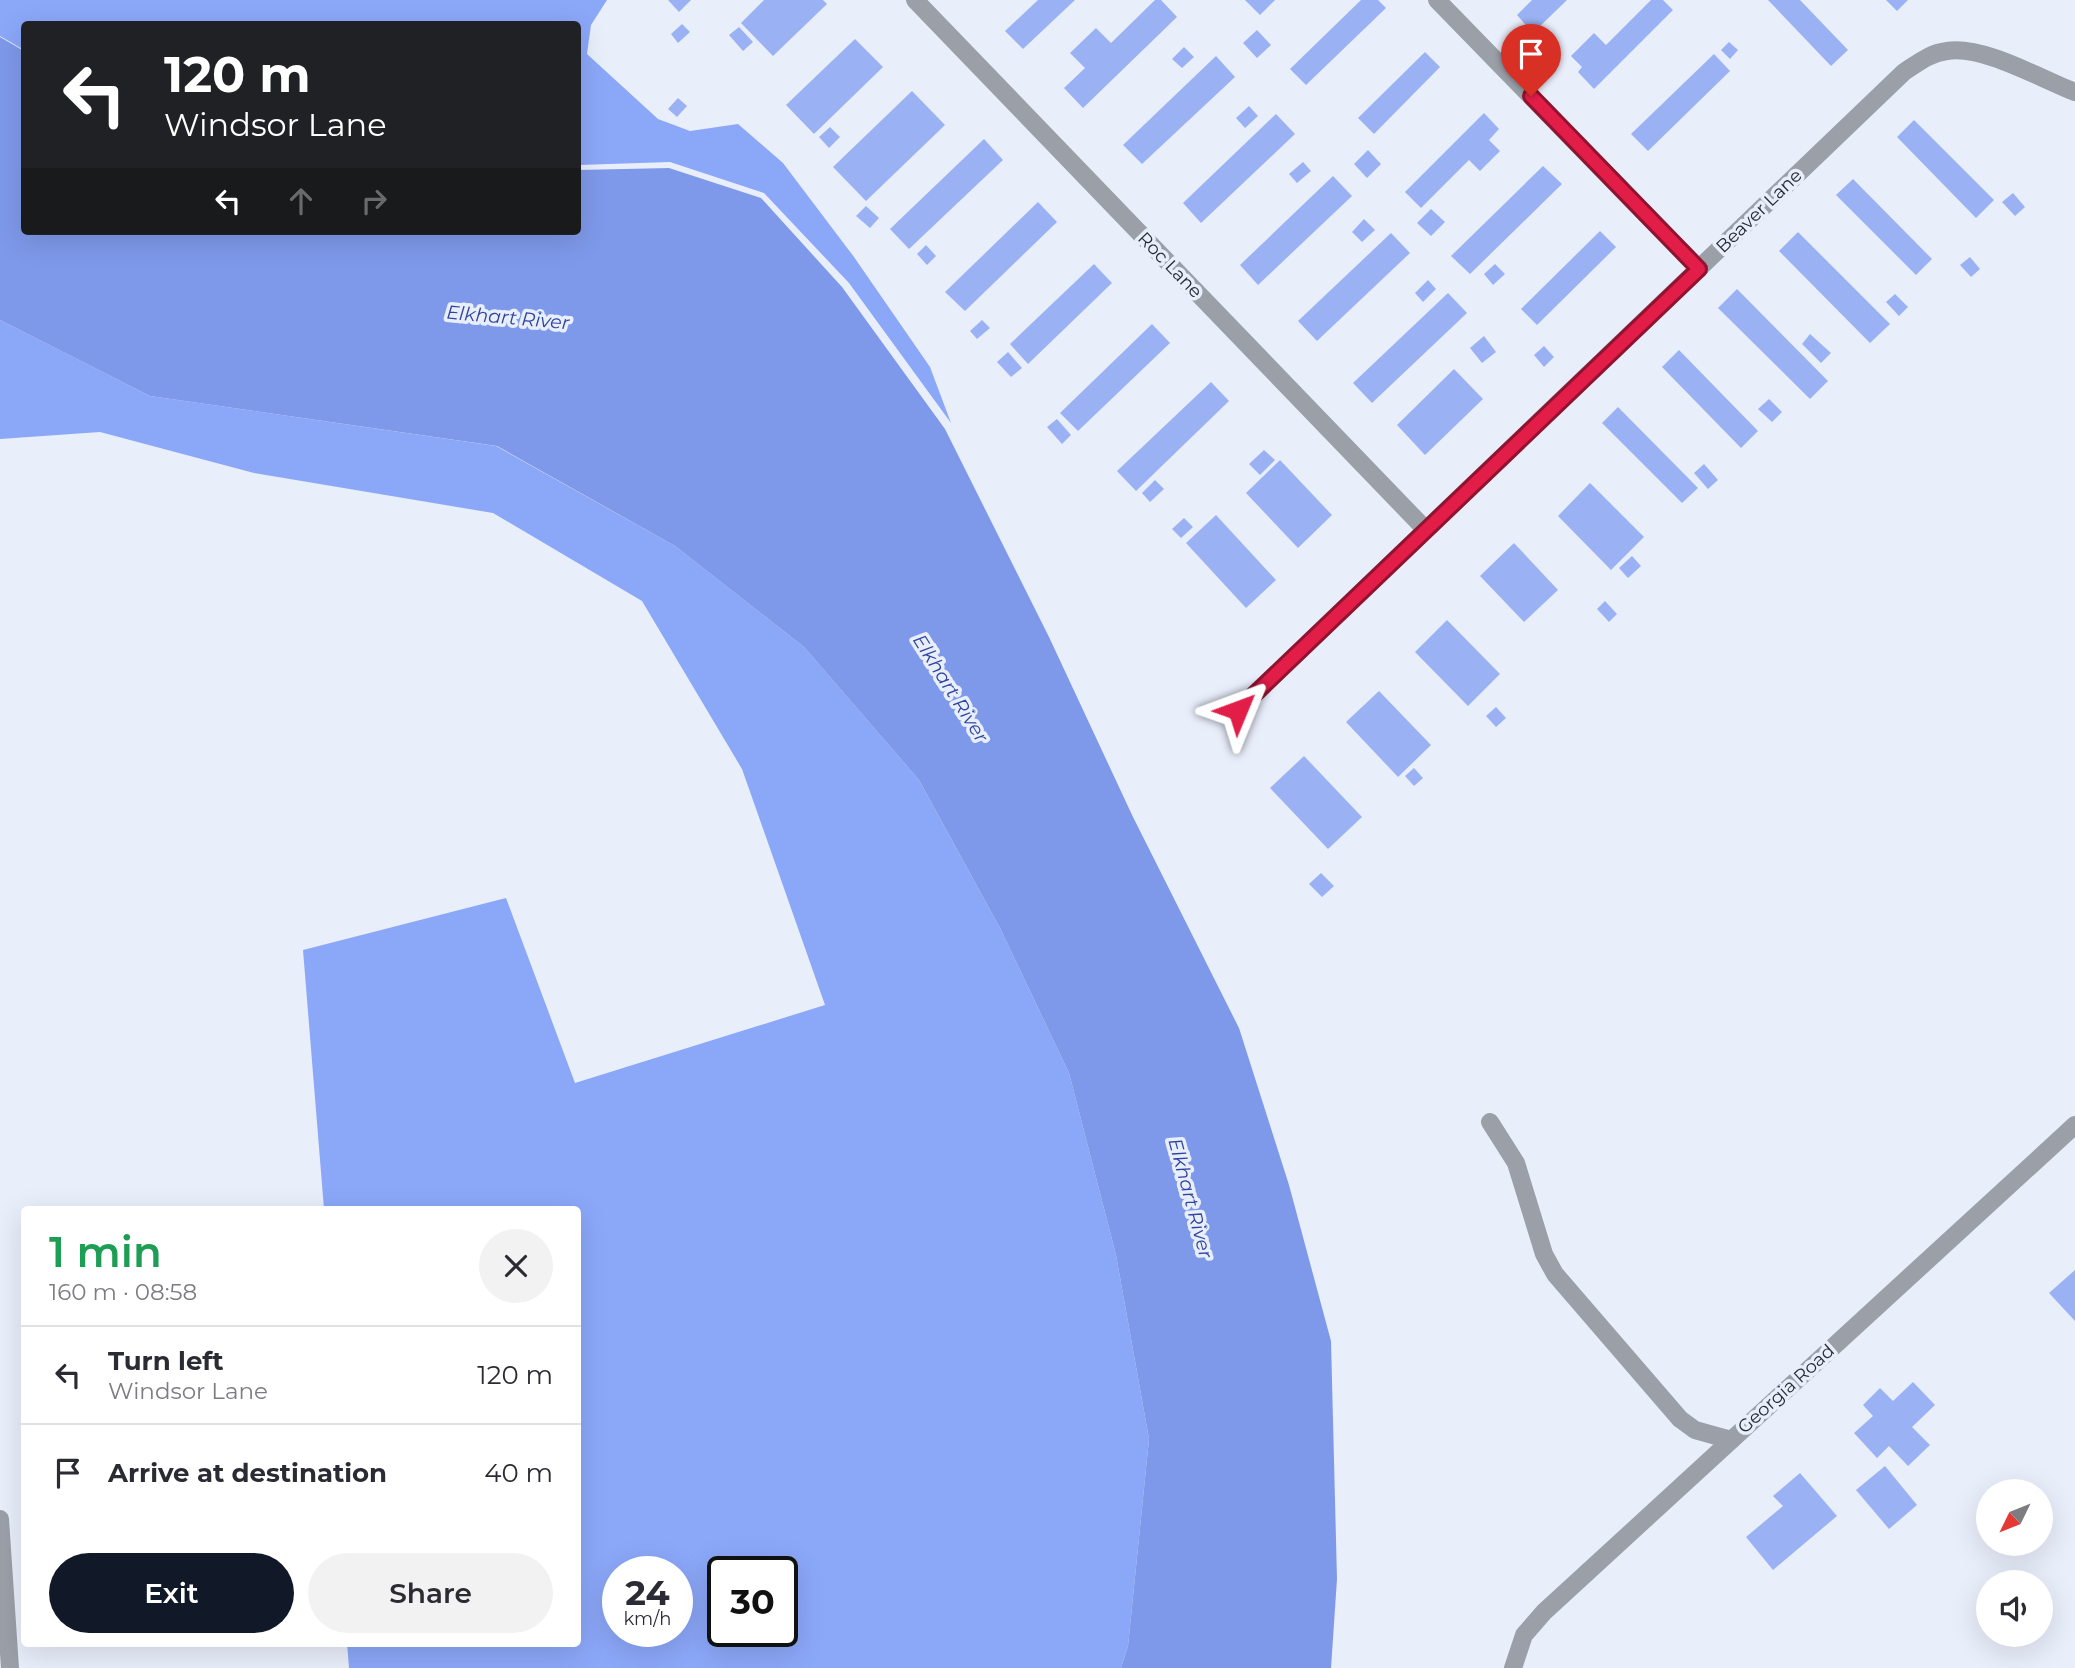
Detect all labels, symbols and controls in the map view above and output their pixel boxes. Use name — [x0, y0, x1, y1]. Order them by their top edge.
pin — [1501, 24, 1561, 96]
icon: arrive — [1512, 35, 1550, 73]
text: 120 m — [164, 45, 311, 104]
icon: left — [49, 49, 140, 140]
text: Windsor Lane — [164, 105, 387, 144]
street label: Beaver Lane — [1711, 164, 1807, 258]
icon: left — [209, 182, 247, 220]
icon: ahead — [282, 182, 320, 220]
icon: right — [355, 182, 393, 220]
street label: Roc Lane — [1133, 227, 1207, 303]
water label: Elkhart River — [445, 301, 571, 334]
water label: Elkhart River — [908, 630, 993, 747]
position arrow — [1201, 673, 1275, 747]
water label: Elkhart River — [1163, 1136, 1218, 1261]
text: 1 min — [49, 1226, 162, 1278]
button: close — [479, 1229, 553, 1303]
text: 160 m · 08:58 — [49, 1278, 197, 1306]
street label: Georgia Road — [1733, 1340, 1839, 1438]
text: Turn left — [108, 1345, 224, 1377]
icon: left — [49, 1356, 87, 1394]
text: 120 m — [477, 1359, 553, 1391]
text: Windsor Lane — [108, 1377, 268, 1405]
icon: arrive — [49, 1454, 87, 1492]
text: Arrive at destination — [108, 1457, 387, 1489]
text: 40 m — [484, 1457, 553, 1489]
north arrow — [1976, 1479, 2053, 1556]
map controls — [1976, 1479, 2053, 1647]
button: Exit — [49, 1553, 294, 1633]
button: Share — [308, 1553, 553, 1633]
speed limit sign: 30 — [707, 1556, 798, 1647]
button: sound — [1976, 1570, 2053, 1647]
text: 24 — [625, 1571, 670, 1614]
text: km/h — [623, 1608, 672, 1630]

